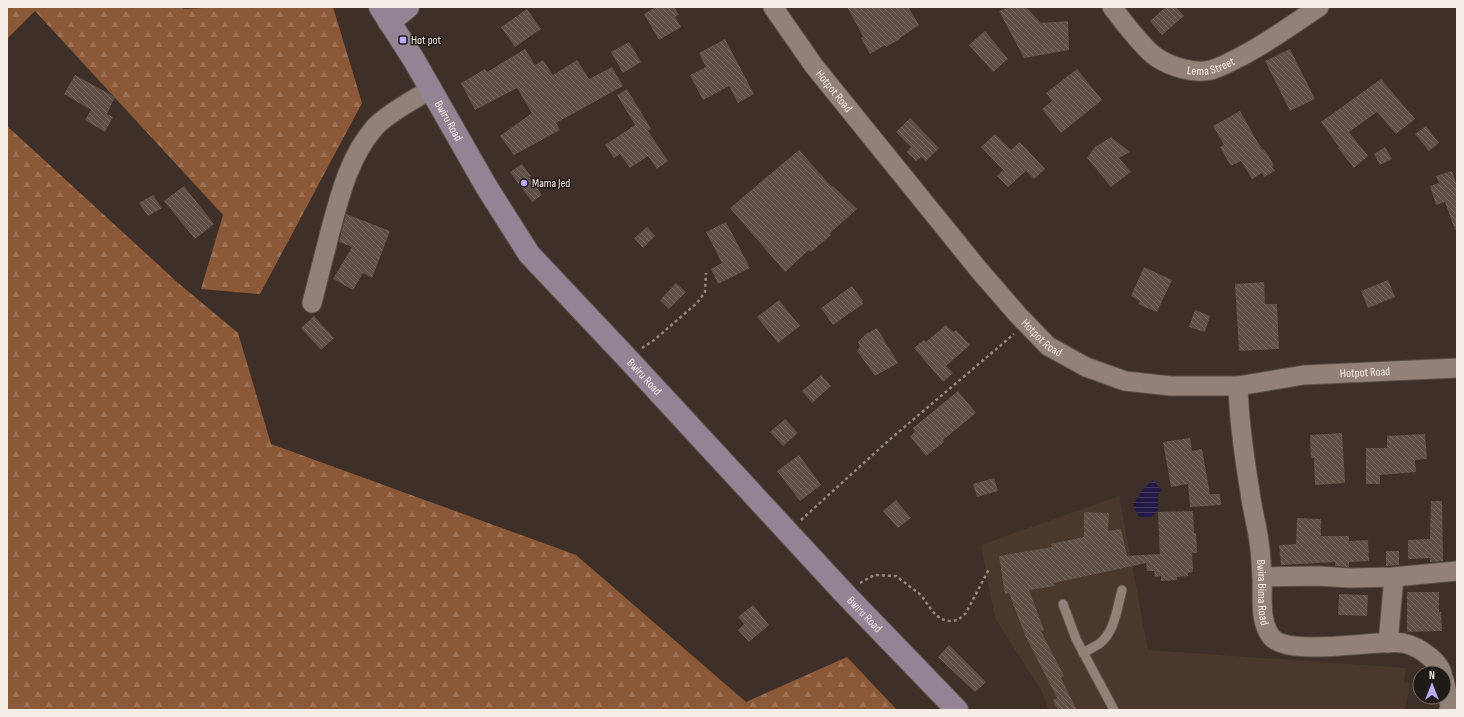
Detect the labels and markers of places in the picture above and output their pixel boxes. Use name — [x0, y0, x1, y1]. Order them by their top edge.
place label: Hot pot — [411, 33, 442, 48]
marker: Hot pot — [398, 35, 408, 45]
place label: Mama Jed — [532, 176, 570, 191]
marker: Mama Jed — [519, 178, 529, 188]

